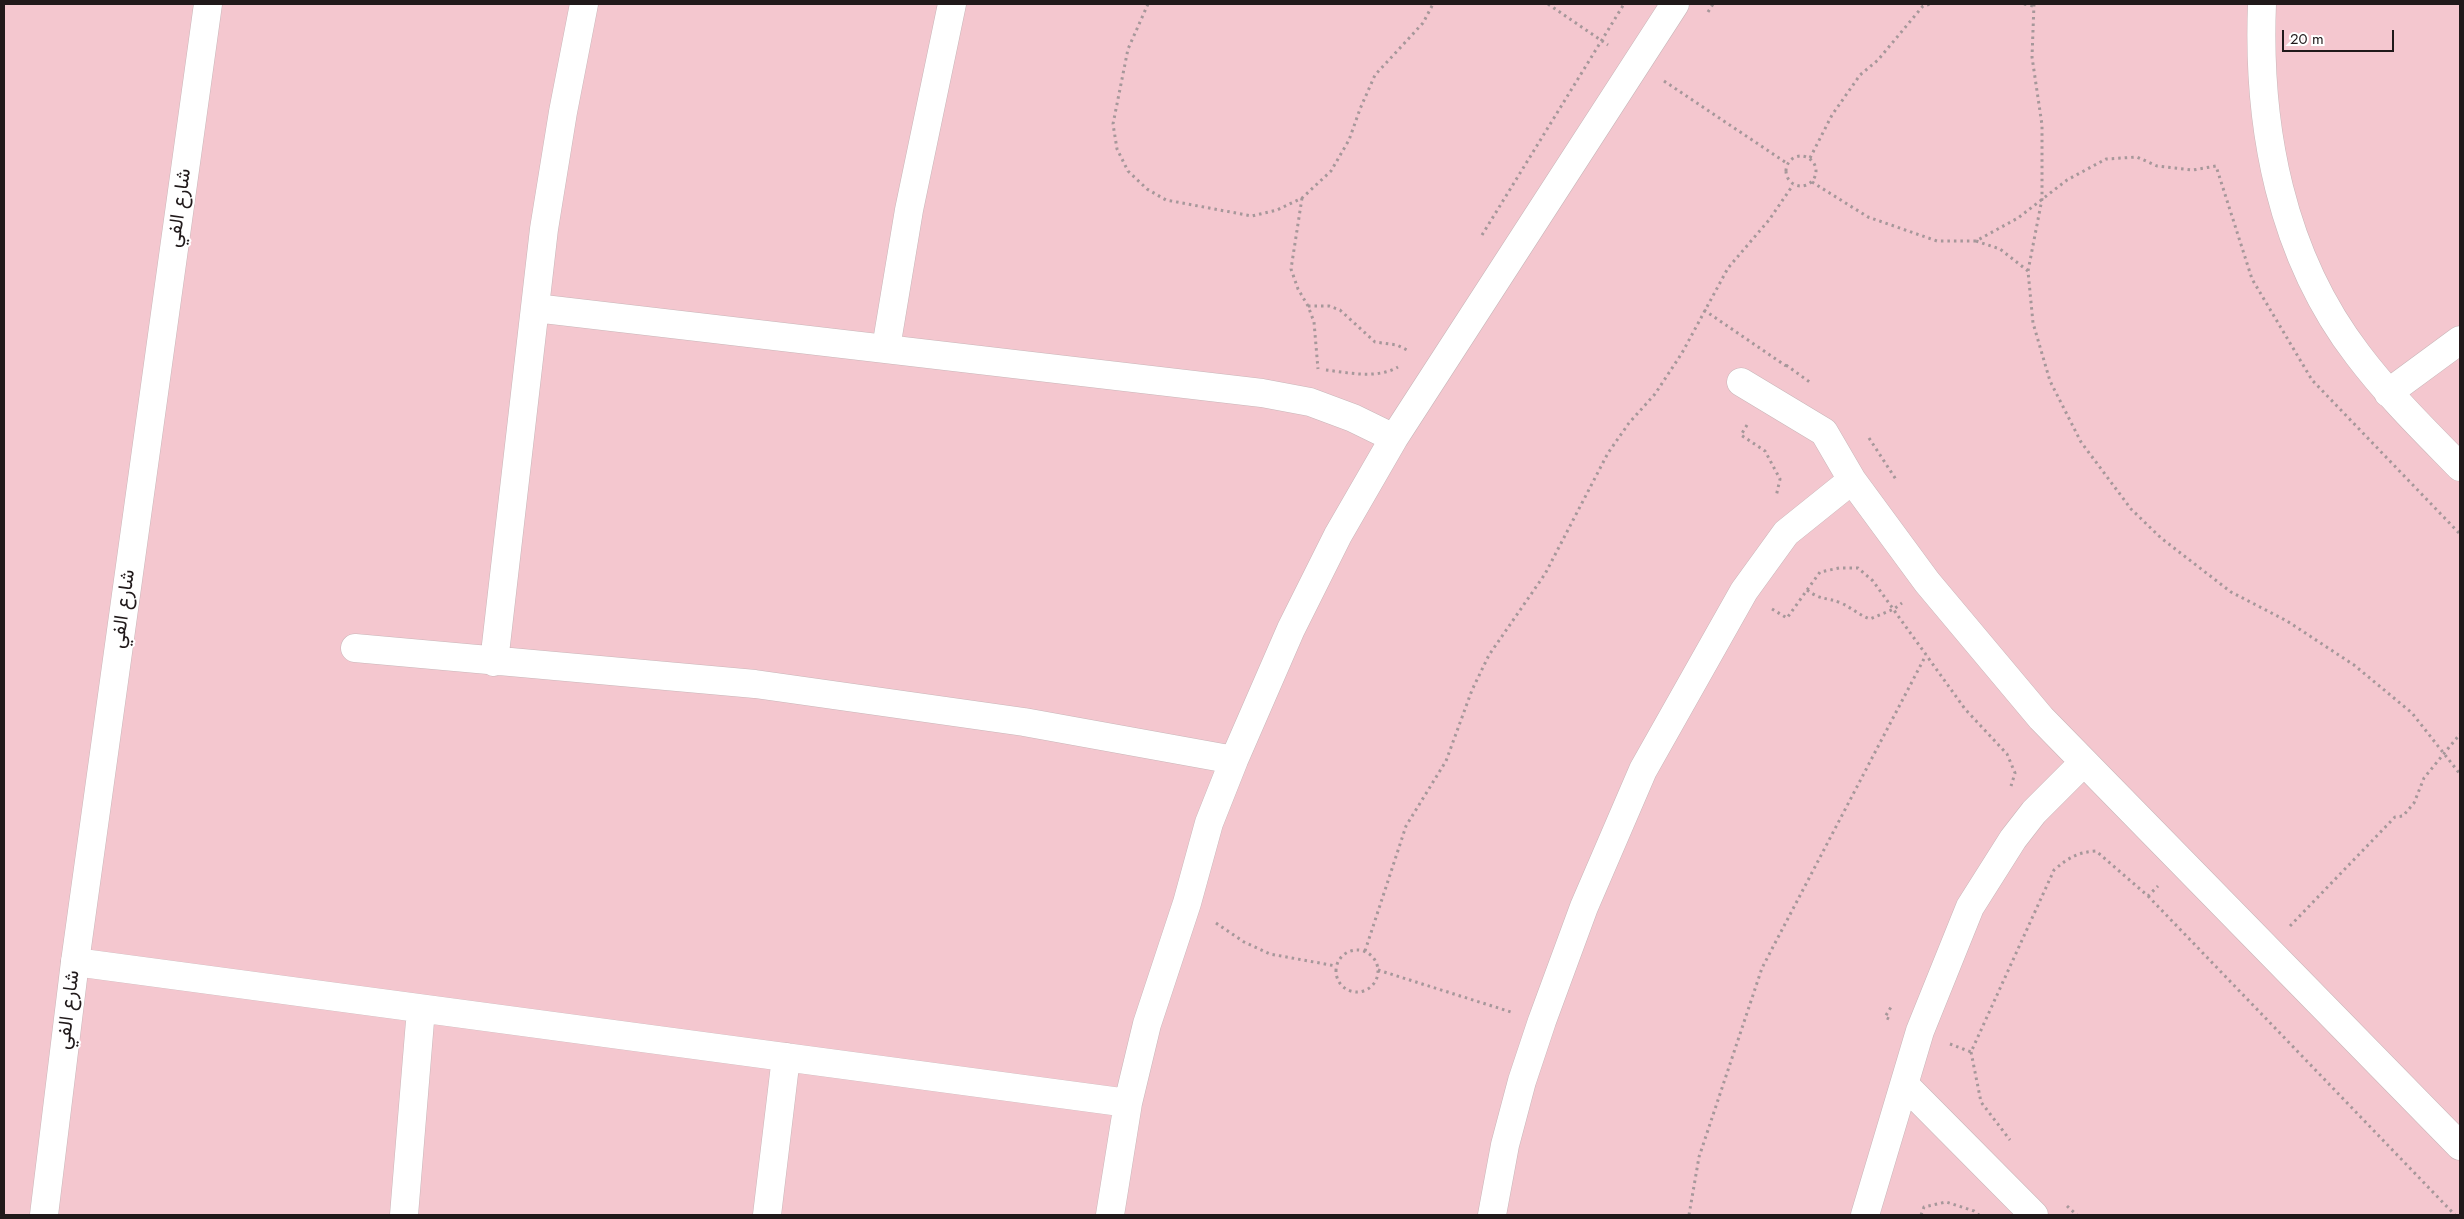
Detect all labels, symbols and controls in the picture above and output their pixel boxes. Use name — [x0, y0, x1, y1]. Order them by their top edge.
scale bar — [2284, 20, 2396, 52]
text: 20 m — [2290, 28, 2324, 50]
street label: شارع الفي — [163, 167, 197, 249]
street label: شارع الفي — [107, 568, 141, 650]
street label: شارع الفي — [52, 969, 86, 1051]

